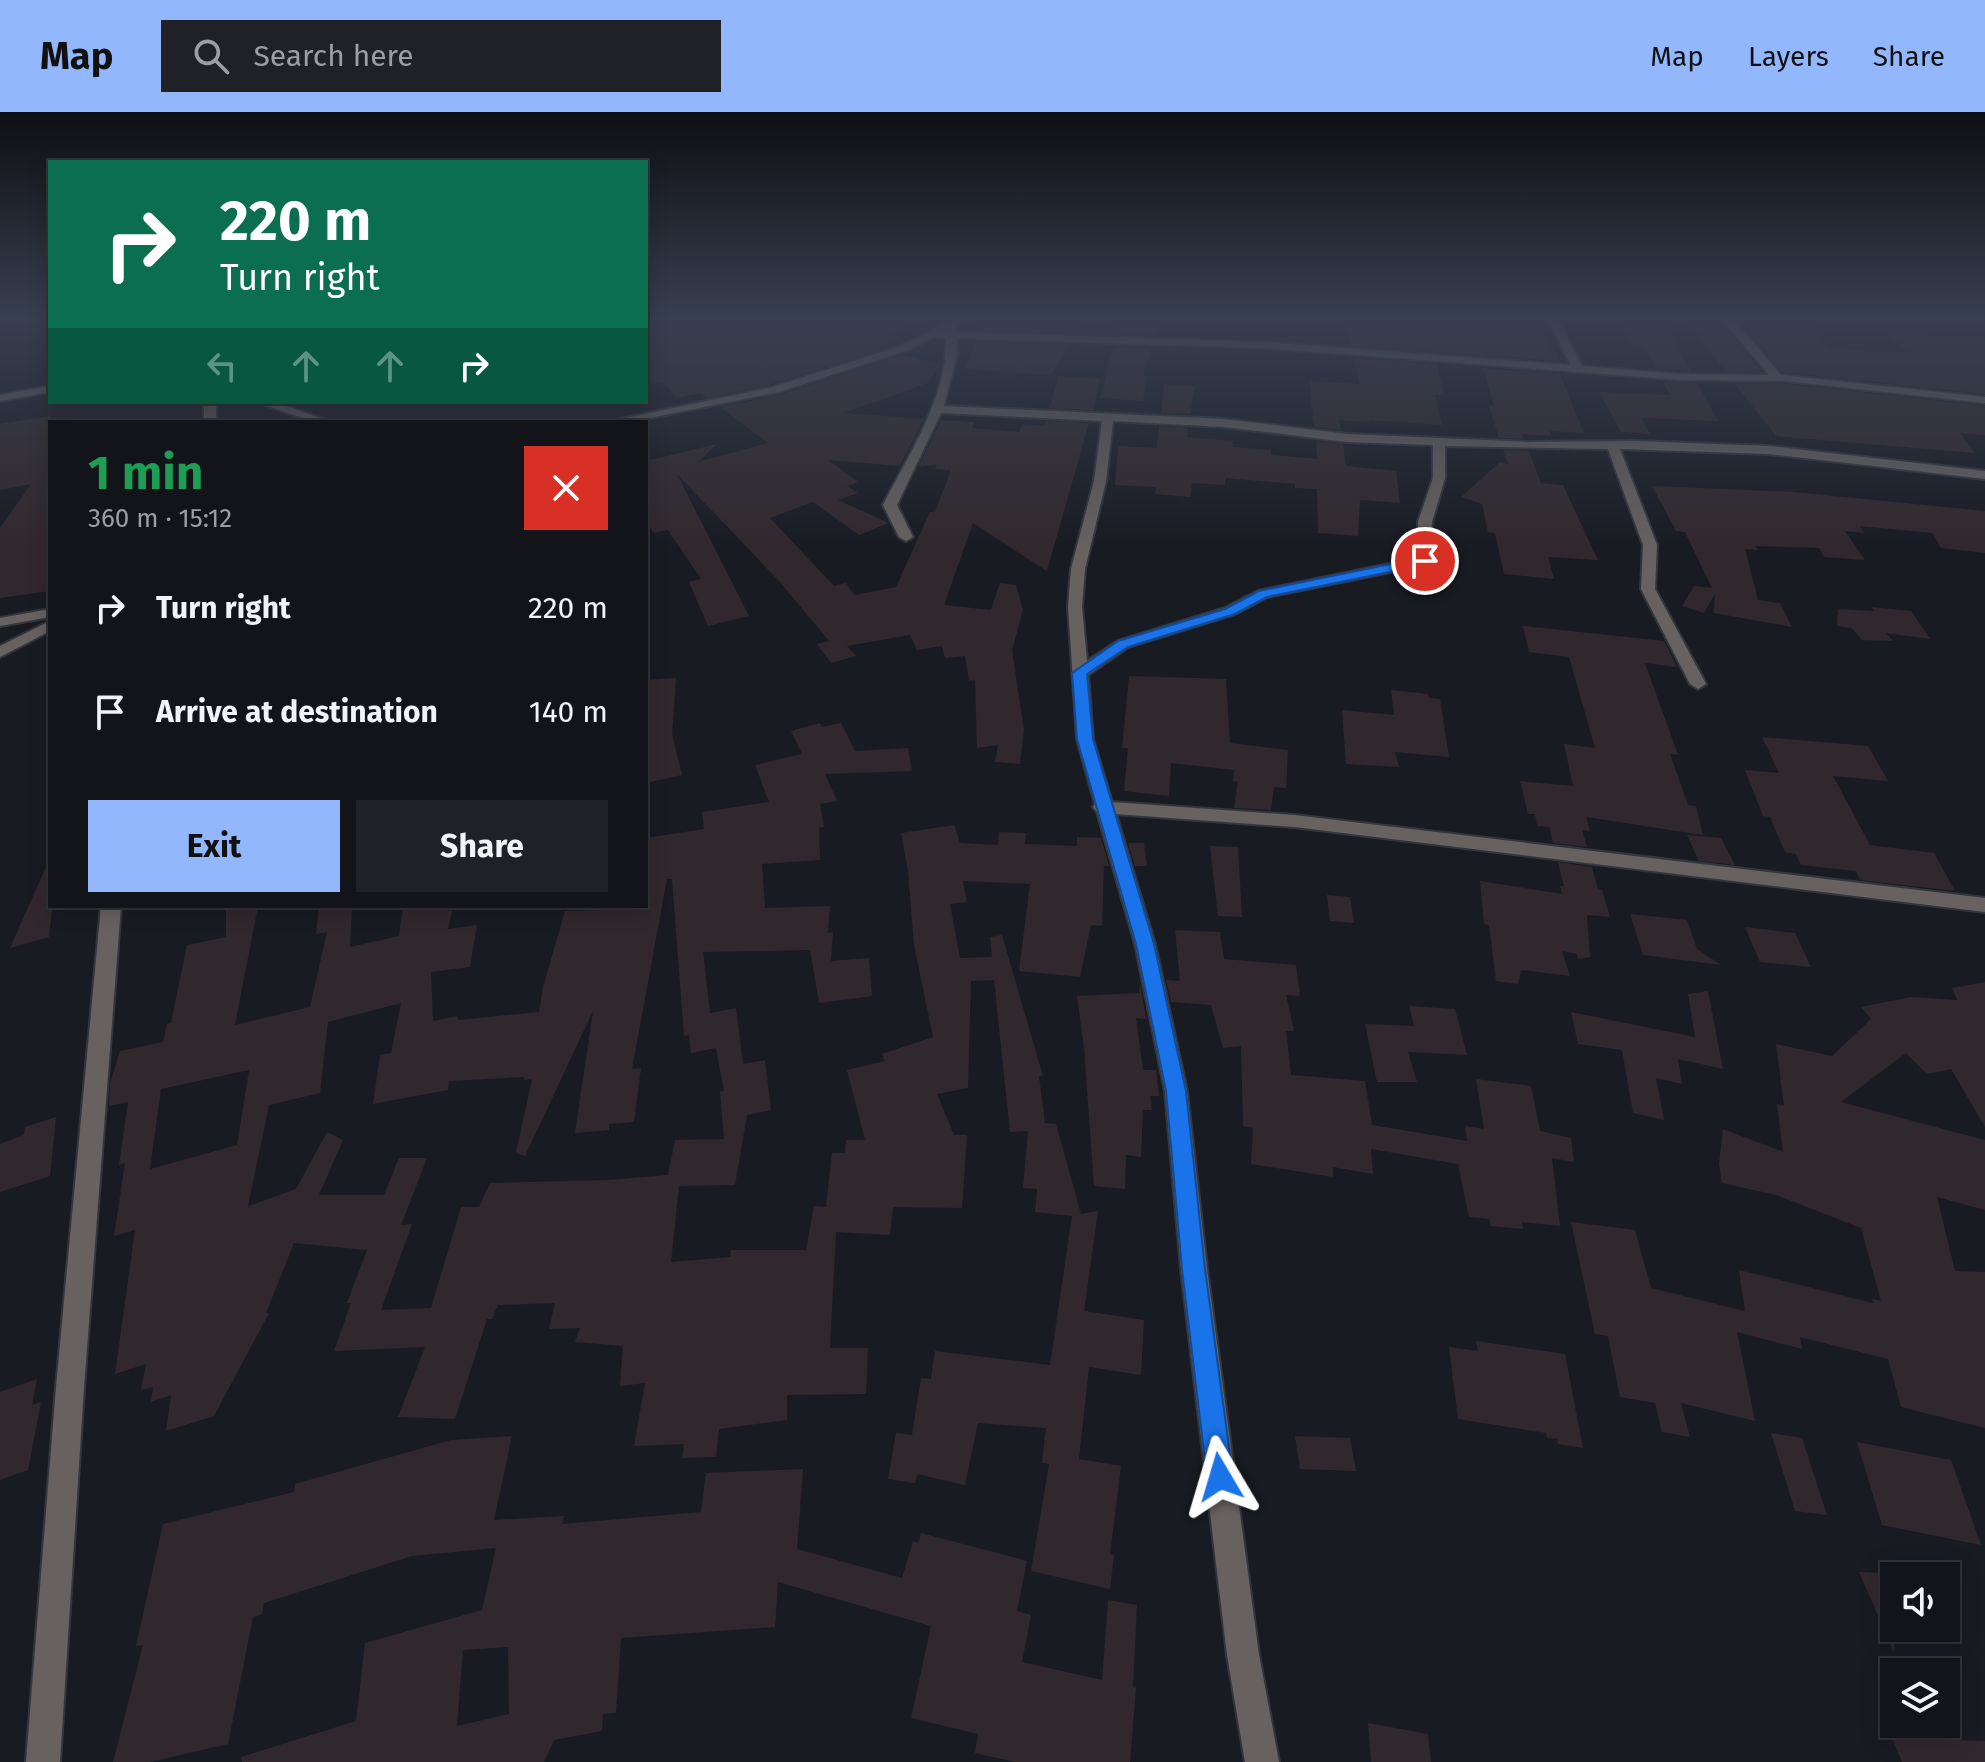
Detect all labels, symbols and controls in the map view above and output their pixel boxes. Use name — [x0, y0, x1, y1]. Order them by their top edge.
search box — [161, 20, 721, 92]
text: Map — [40, 33, 113, 79]
icon: search — [189, 34, 233, 78]
text: Search here — [253, 38, 414, 74]
text: Map — [1650, 40, 1704, 73]
text: Layers — [1748, 40, 1829, 73]
text: Share — [1873, 40, 1945, 73]
text: 220 m — [220, 188, 371, 255]
icon: right — [88, 192, 192, 296]
text: Turn right — [220, 256, 380, 300]
icon: left — [200, 344, 244, 388]
icon: ahead — [284, 344, 328, 388]
icon: ahead — [368, 344, 412, 388]
icon: right — [452, 344, 496, 388]
text: 1 min — [88, 444, 203, 502]
button: close — [524, 446, 608, 530]
text: 360 m · 15:12 — [88, 503, 232, 534]
pin — [1391, 527, 1459, 595]
icon: arrive — [1403, 539, 1447, 583]
icon: right — [88, 586, 132, 630]
text: Turn right — [156, 590, 291, 626]
text: 220 m — [528, 590, 608, 626]
icon: arrive — [88, 690, 132, 734]
text: Arrive at destination — [156, 694, 438, 730]
text: 140 m — [529, 694, 608, 730]
button: Exit — [88, 800, 340, 892]
button: Share — [356, 800, 608, 892]
position arrow — [1178, 1435, 1262, 1519]
map controls — [1880, 1562, 1960, 1738]
button: sound — [1880, 1562, 1960, 1642]
button: layers — [1880, 1658, 1960, 1738]

